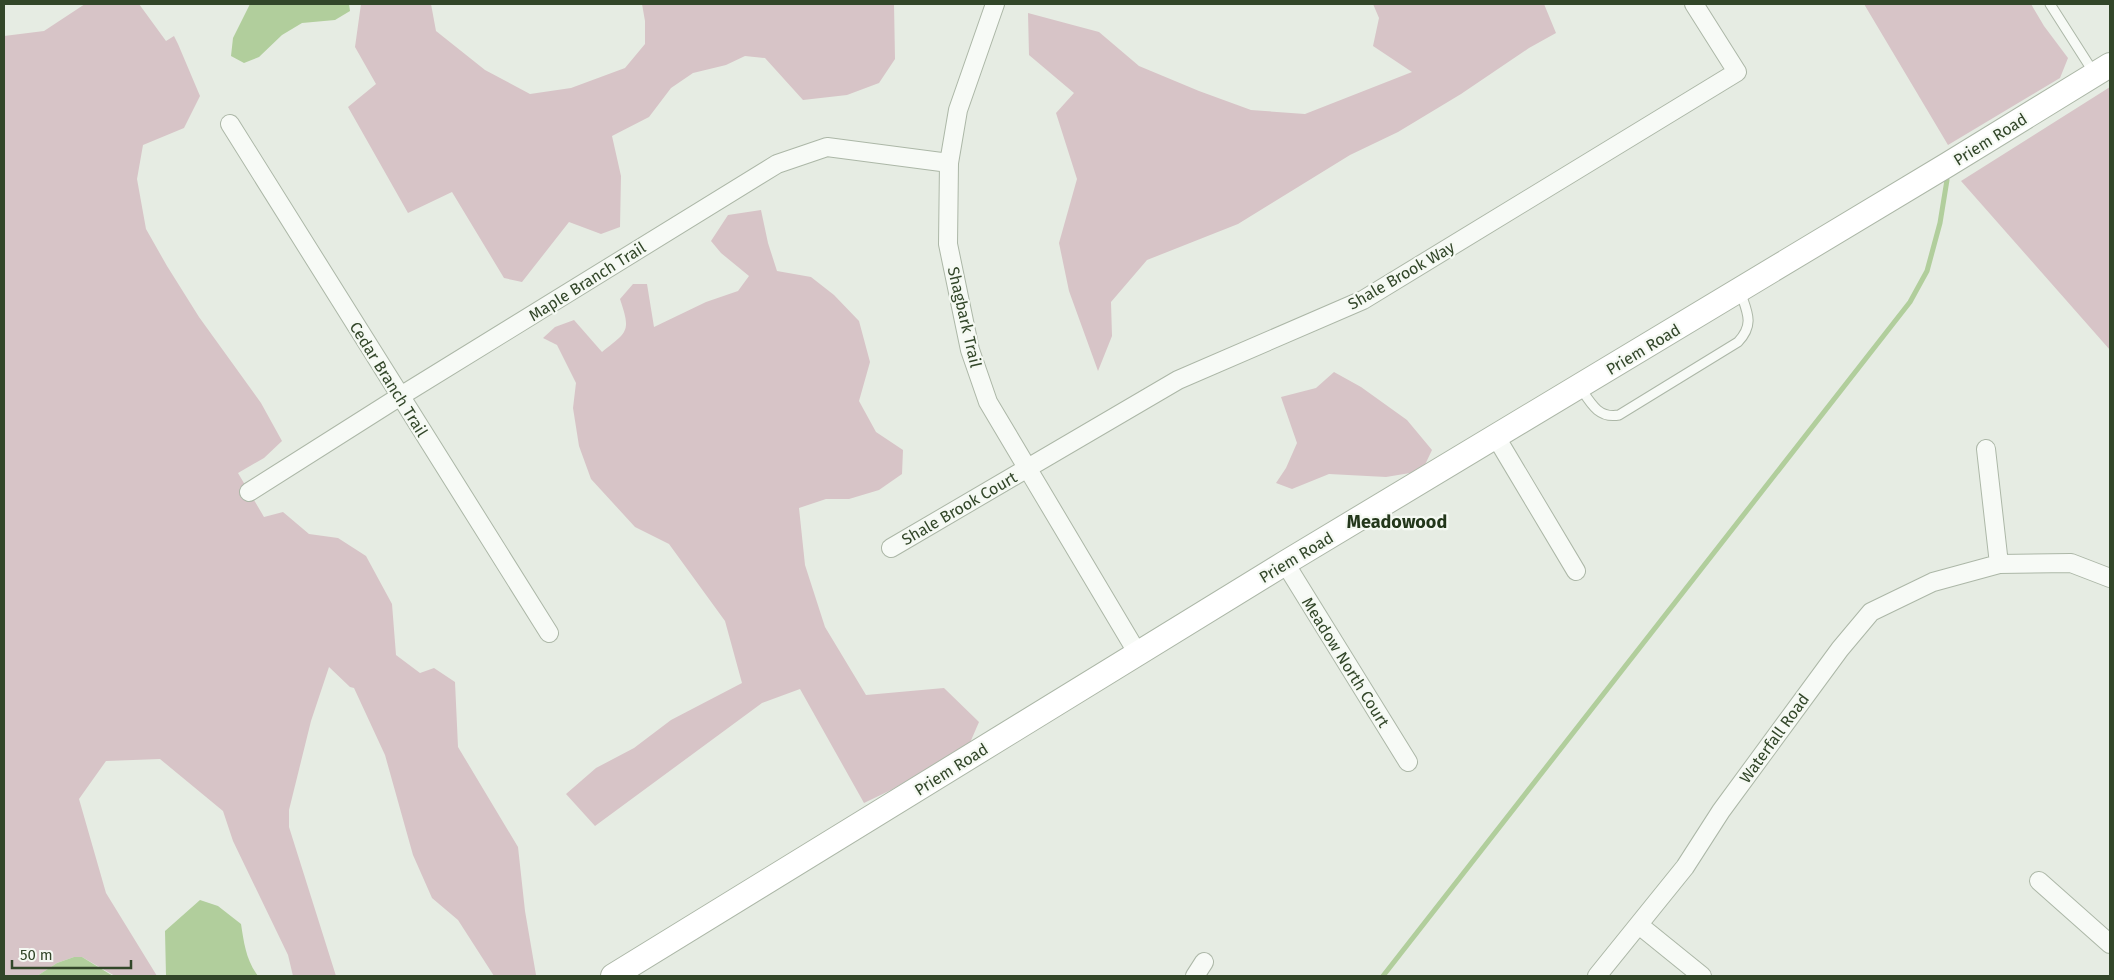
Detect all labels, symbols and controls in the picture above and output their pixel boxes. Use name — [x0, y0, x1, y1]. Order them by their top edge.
street label: Priem Road — [1950, 109, 2031, 170]
street label: Shale Brook Way — [1345, 237, 1458, 314]
street label: Maple Branch Trail — [525, 238, 649, 325]
street label: Shagbark Trail — [944, 265, 985, 370]
street label: Cedar Branch Trail — [346, 318, 432, 441]
street label: Priem Road — [1603, 320, 1684, 379]
street label: Shale Brook Court — [898, 468, 1020, 549]
district label: Meadowood — [1347, 511, 1447, 533]
street label: Priem Road — [1256, 528, 1337, 587]
street label: Meadow North Court — [1298, 594, 1393, 731]
street label: Waterfall Road — [1736, 690, 1813, 787]
street label: Priem Road — [911, 739, 992, 800]
scale bar — [12, 938, 131, 970]
text: 50 m — [20, 946, 53, 964]

